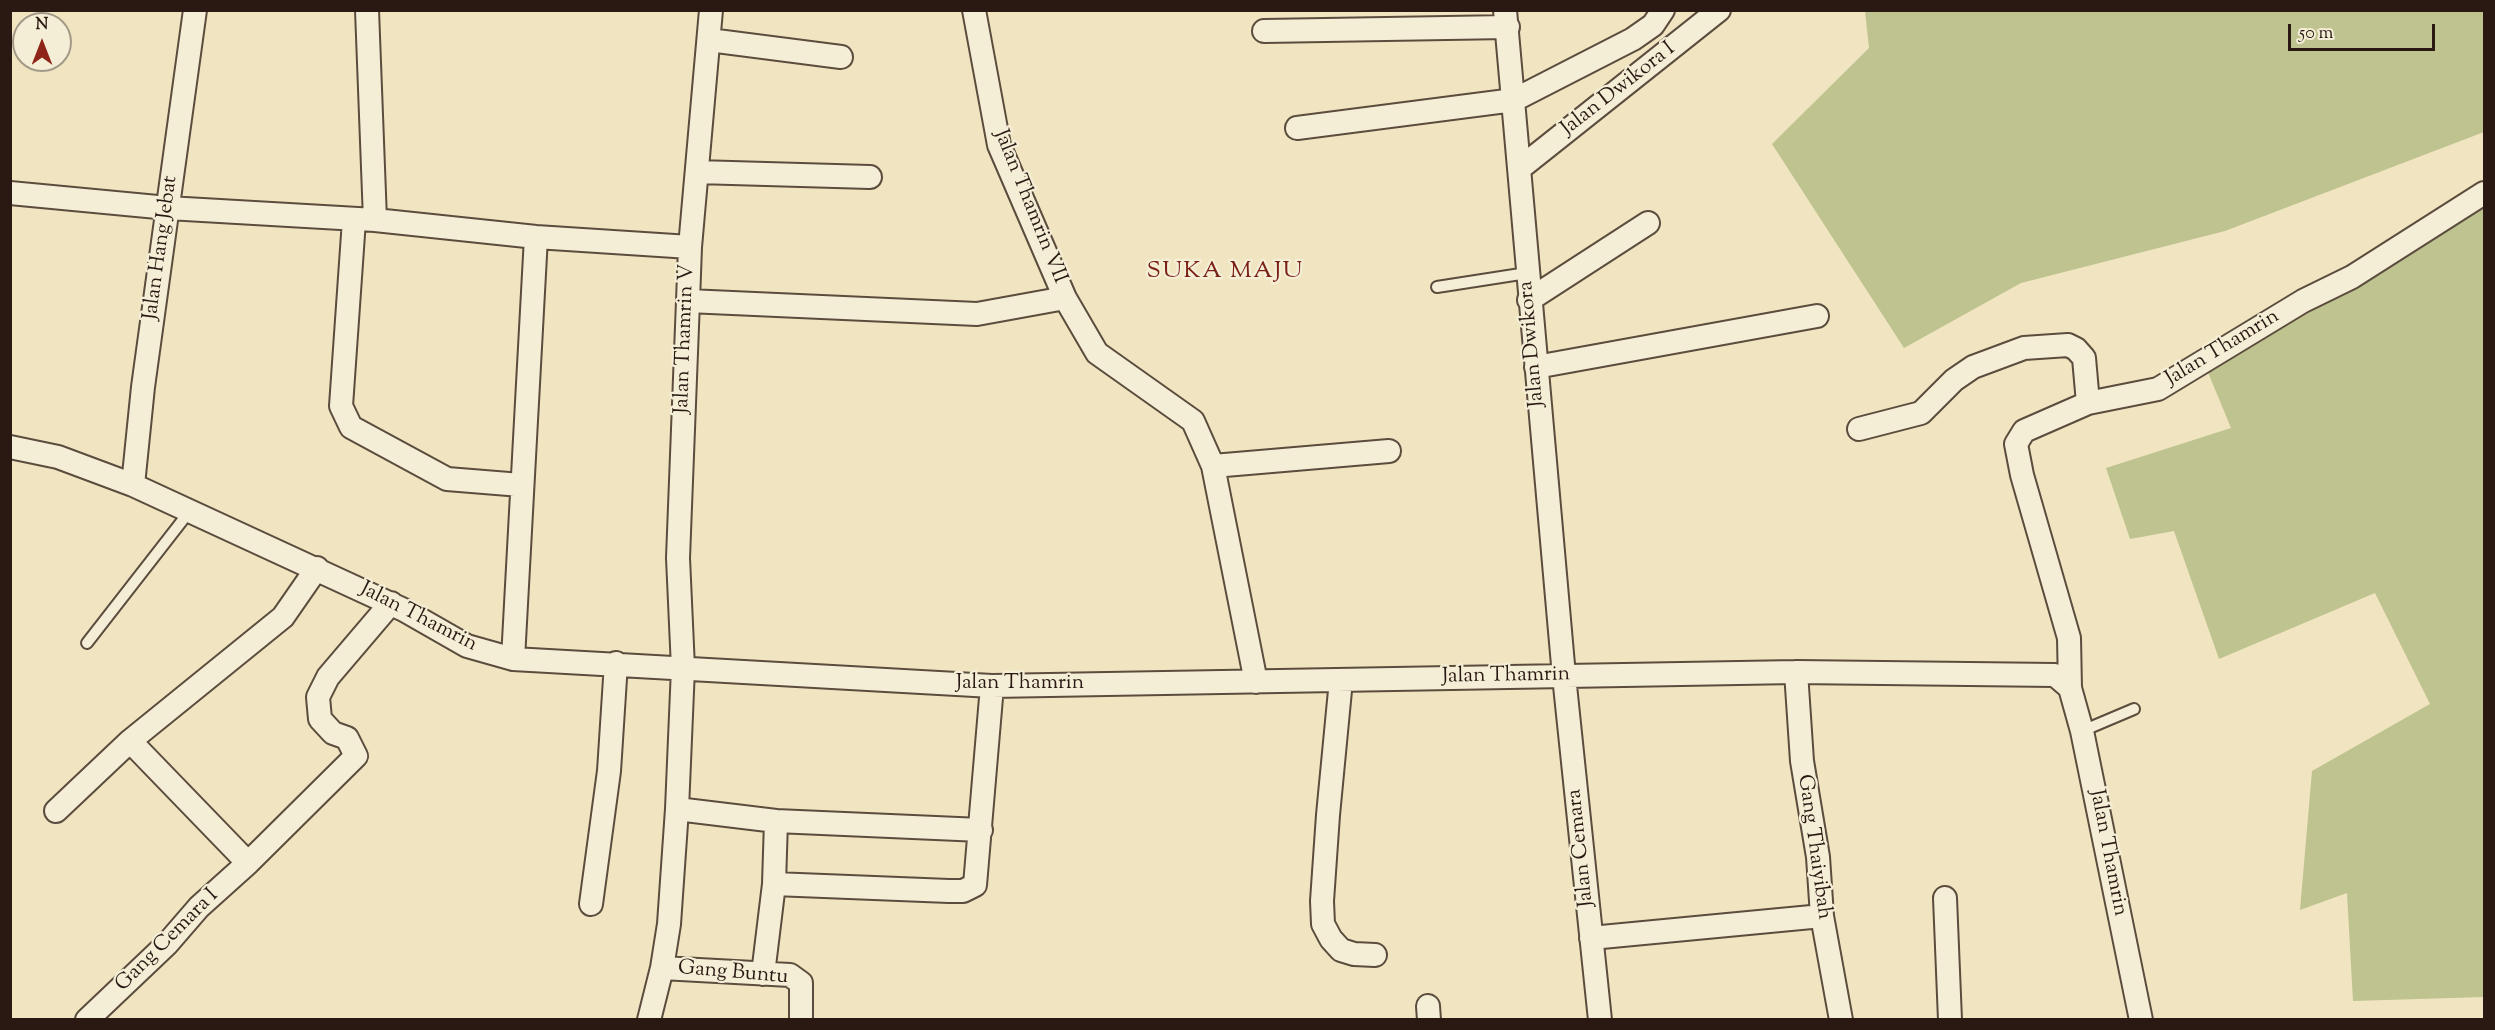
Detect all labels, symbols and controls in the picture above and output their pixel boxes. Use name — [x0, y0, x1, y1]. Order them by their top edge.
north arrow — [12, 12, 72, 72]
scale bar — [2291, 12, 2438, 50]
text: N — [36, 14, 48, 37]
text: 50 m — [2299, 21, 2333, 47]
street label: Jalan Dwikora I — [1557, 38, 1681, 142]
street label: Jalan Thamrin VII — [987, 126, 1071, 288]
street label: Jalan Hang Jebat — [139, 174, 185, 322]
district label: SUKA MAJU — [1146, 259, 1304, 287]
street label: Jalan Thamrin V — [671, 264, 701, 414]
street label: Jalan Dwikora — [1515, 280, 1551, 408]
street label: Jalan Thamrin — [2161, 305, 2285, 393]
street label: Jalan Thamrin — [355, 578, 481, 658]
street label: Jalan Thamrin — [1442, 663, 1570, 691]
street label: Jalan Thamrin — [956, 671, 1084, 697]
street label: Gang Thaiyibah — [1790, 773, 1836, 921]
street label: Jalan Cemara — [1563, 788, 1601, 908]
street label: Jalan Thamrin — [2082, 788, 2132, 918]
street label: Gang Cemara I — [111, 884, 225, 998]
street label: Gang Buntu — [677, 957, 789, 991]

